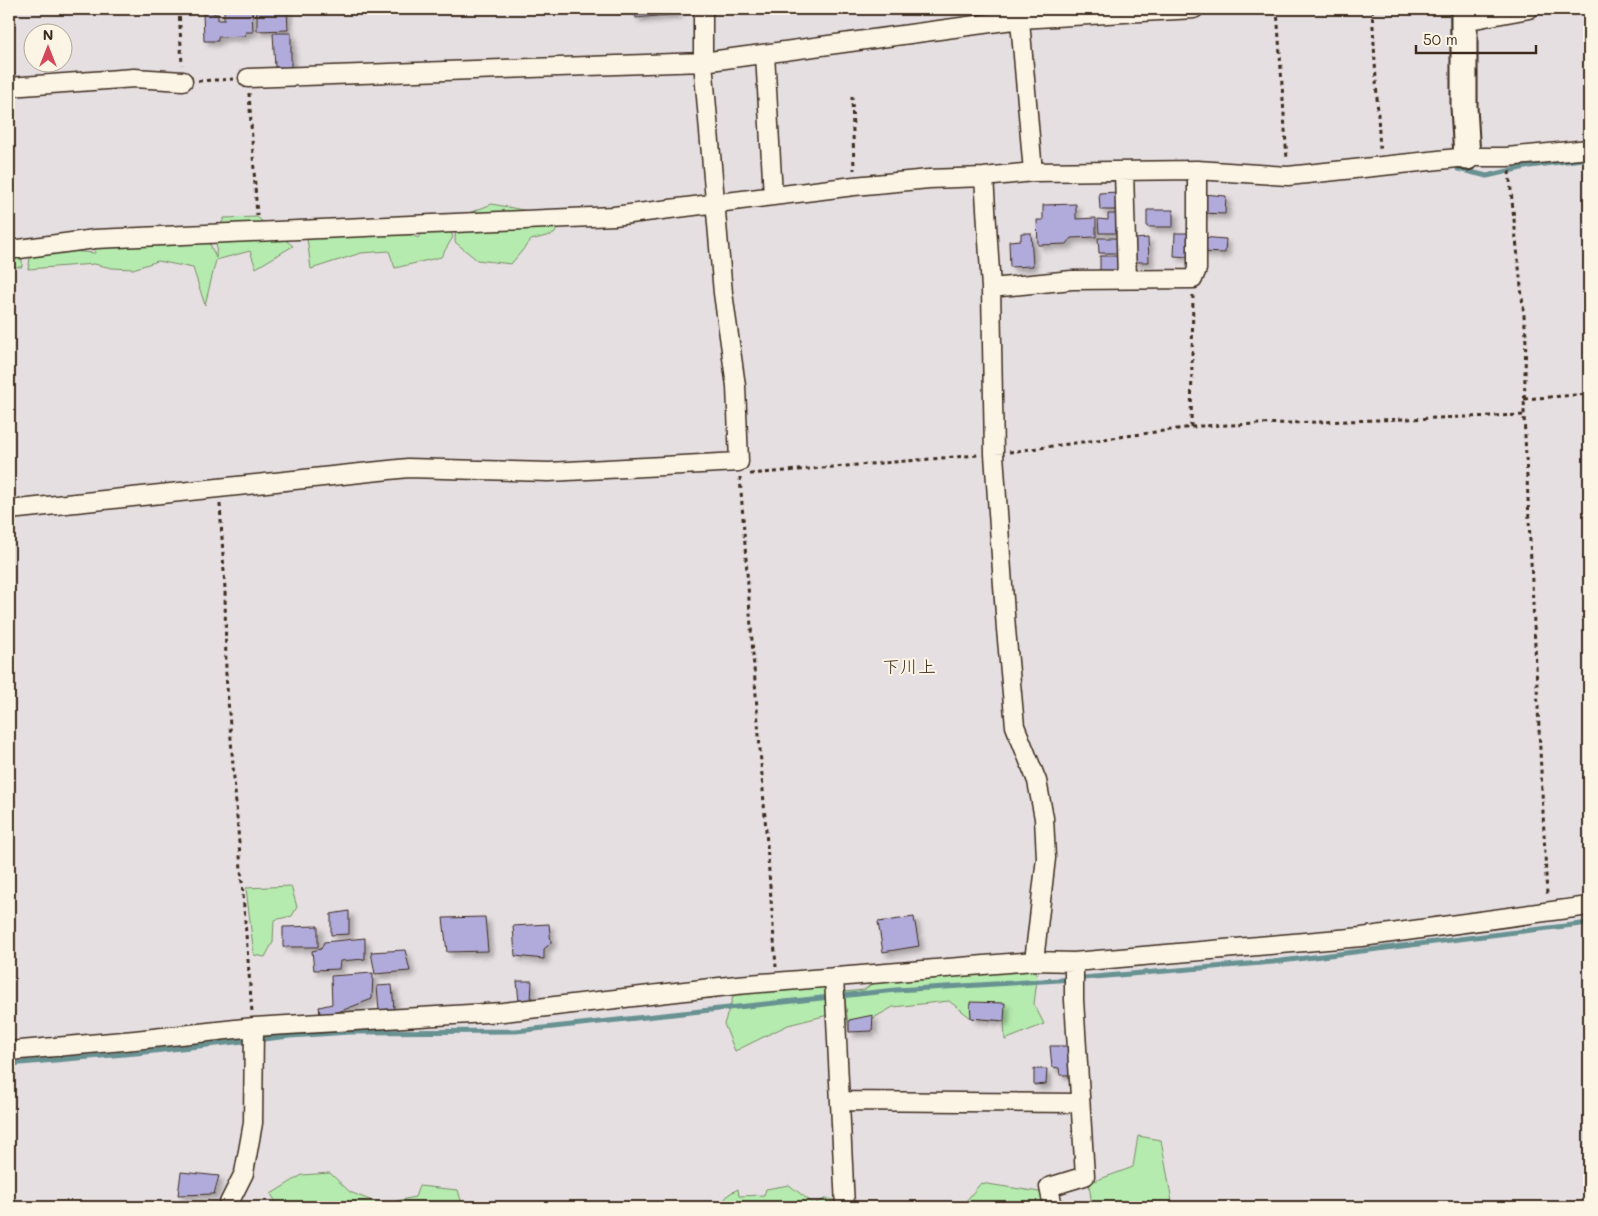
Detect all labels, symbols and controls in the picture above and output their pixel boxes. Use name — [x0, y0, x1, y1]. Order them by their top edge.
north arrow — [22, 22, 72, 72]
scale bar — [1416, 22, 1536, 54]
text: N — [43, 25, 53, 44]
text: 50 m — [1423, 29, 1458, 49]
district label: 下川上 — [882, 654, 936, 678]

